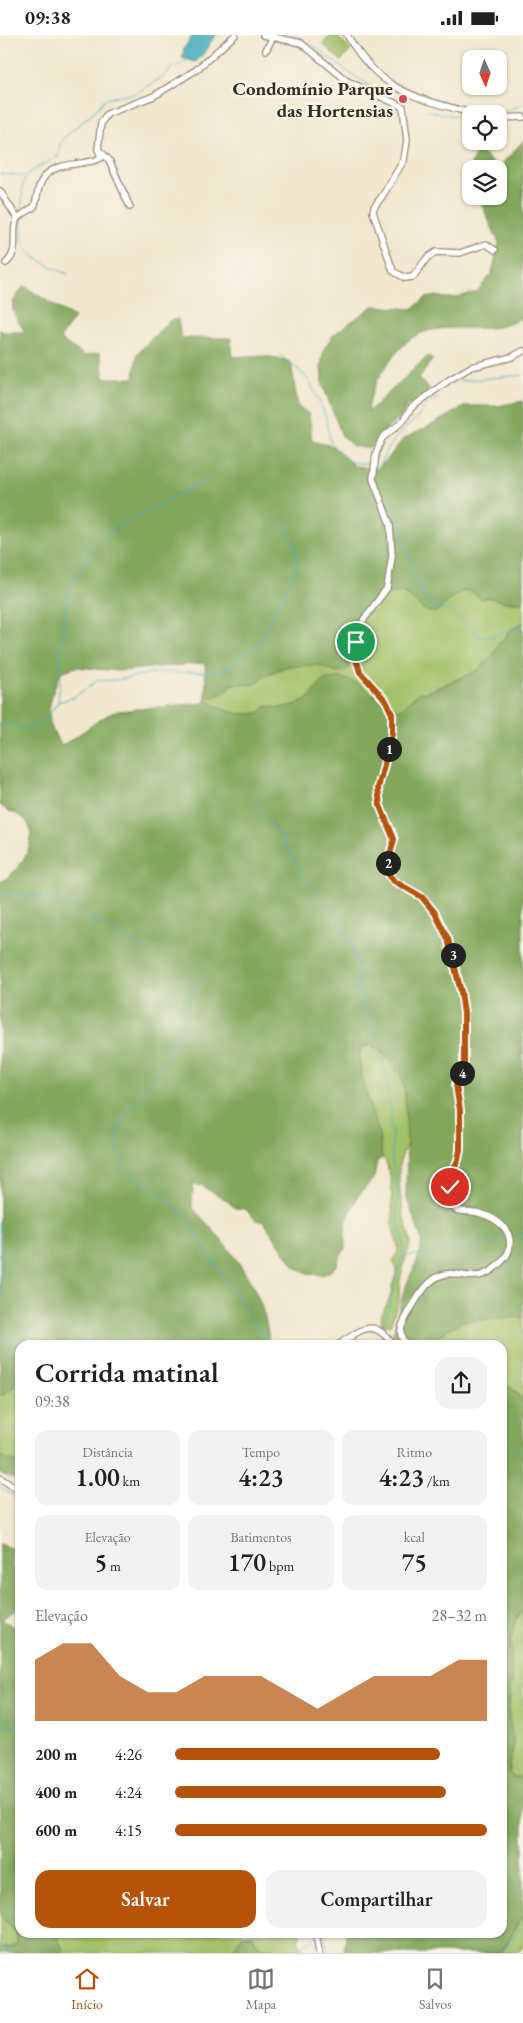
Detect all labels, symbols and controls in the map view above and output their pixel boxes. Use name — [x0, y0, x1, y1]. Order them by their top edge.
text: 09:38 — [25, 5, 71, 30]
north arrow — [462, 50, 508, 95]
map controls — [462, 50, 507, 205]
place label: Condomínio Parque das Hortensias — [233, 76, 393, 123]
marker: Condomínio Parque das Hortensias — [397, 93, 409, 105]
button: locate — [462, 105, 507, 150]
button: layers — [462, 160, 507, 205]
pin — [335, 621, 377, 663]
icon: arrive — [342, 628, 370, 656]
pin: 1 — [376, 737, 402, 761]
text: 1 — [386, 740, 393, 758]
pin: 2 — [376, 851, 400, 875]
text: 2 — [385, 854, 392, 872]
pin: 3 — [440, 943, 466, 967]
text: 3 — [450, 946, 457, 964]
pin: 4 — [450, 1061, 474, 1085]
text: 4 — [459, 1064, 466, 1082]
pin — [429, 1166, 471, 1208]
icon: check — [436, 1173, 464, 1201]
text: Corrida matinal — [35, 1354, 219, 1390]
button: share — [435, 1357, 487, 1409]
text: 09:38 — [35, 1391, 70, 1412]
text: Distância — [82, 1443, 133, 1461]
text: Tempo — [242, 1443, 280, 1461]
text: Ritmo — [397, 1443, 432, 1461]
text: 1.00 — [75, 1461, 120, 1493]
text: 4:23 — [238, 1461, 284, 1493]
text: 4:23 — [379, 1461, 424, 1493]
text: km — [120, 1472, 140, 1490]
text: /km — [424, 1472, 450, 1490]
text: Elevação — [85, 1528, 131, 1546]
text: Batimentos — [230, 1528, 292, 1546]
text: kcal — [404, 1528, 425, 1546]
text: 5 — [94, 1546, 107, 1578]
text: 170 — [228, 1546, 266, 1578]
text: 75 — [401, 1546, 427, 1578]
text: m — [107, 1557, 121, 1575]
text: bpm — [266, 1557, 294, 1575]
text: Elevação — [35, 1605, 88, 1626]
text: 28–32 m — [432, 1605, 487, 1626]
text: 200 m — [35, 1744, 77, 1765]
text: 4:26 — [115, 1744, 142, 1765]
text: 400 m — [35, 1782, 77, 1803]
text: 4:24 — [115, 1782, 142, 1803]
text: 600 m — [35, 1820, 77, 1841]
text: 4:15 — [115, 1820, 142, 1841]
button: Salvar — [35, 1870, 256, 1928]
button: Compartilhar — [266, 1870, 487, 1928]
tab: Início — [71, 1965, 103, 2013]
tab: Mapa — [246, 1965, 276, 2013]
tab: Salvos — [419, 1965, 452, 2013]

